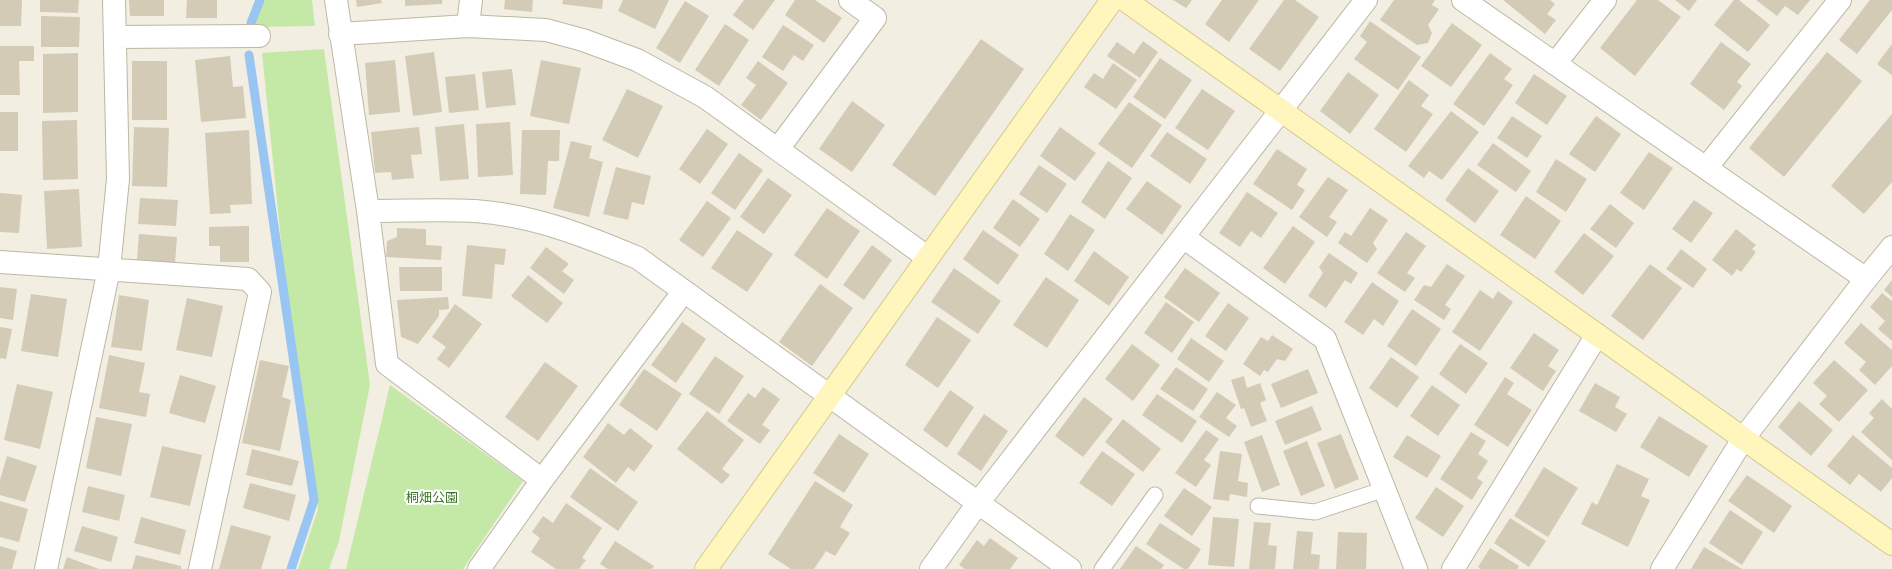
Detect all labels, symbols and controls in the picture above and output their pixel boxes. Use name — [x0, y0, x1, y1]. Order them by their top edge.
park label: 桐畑公園 — [406, 489, 458, 506]

